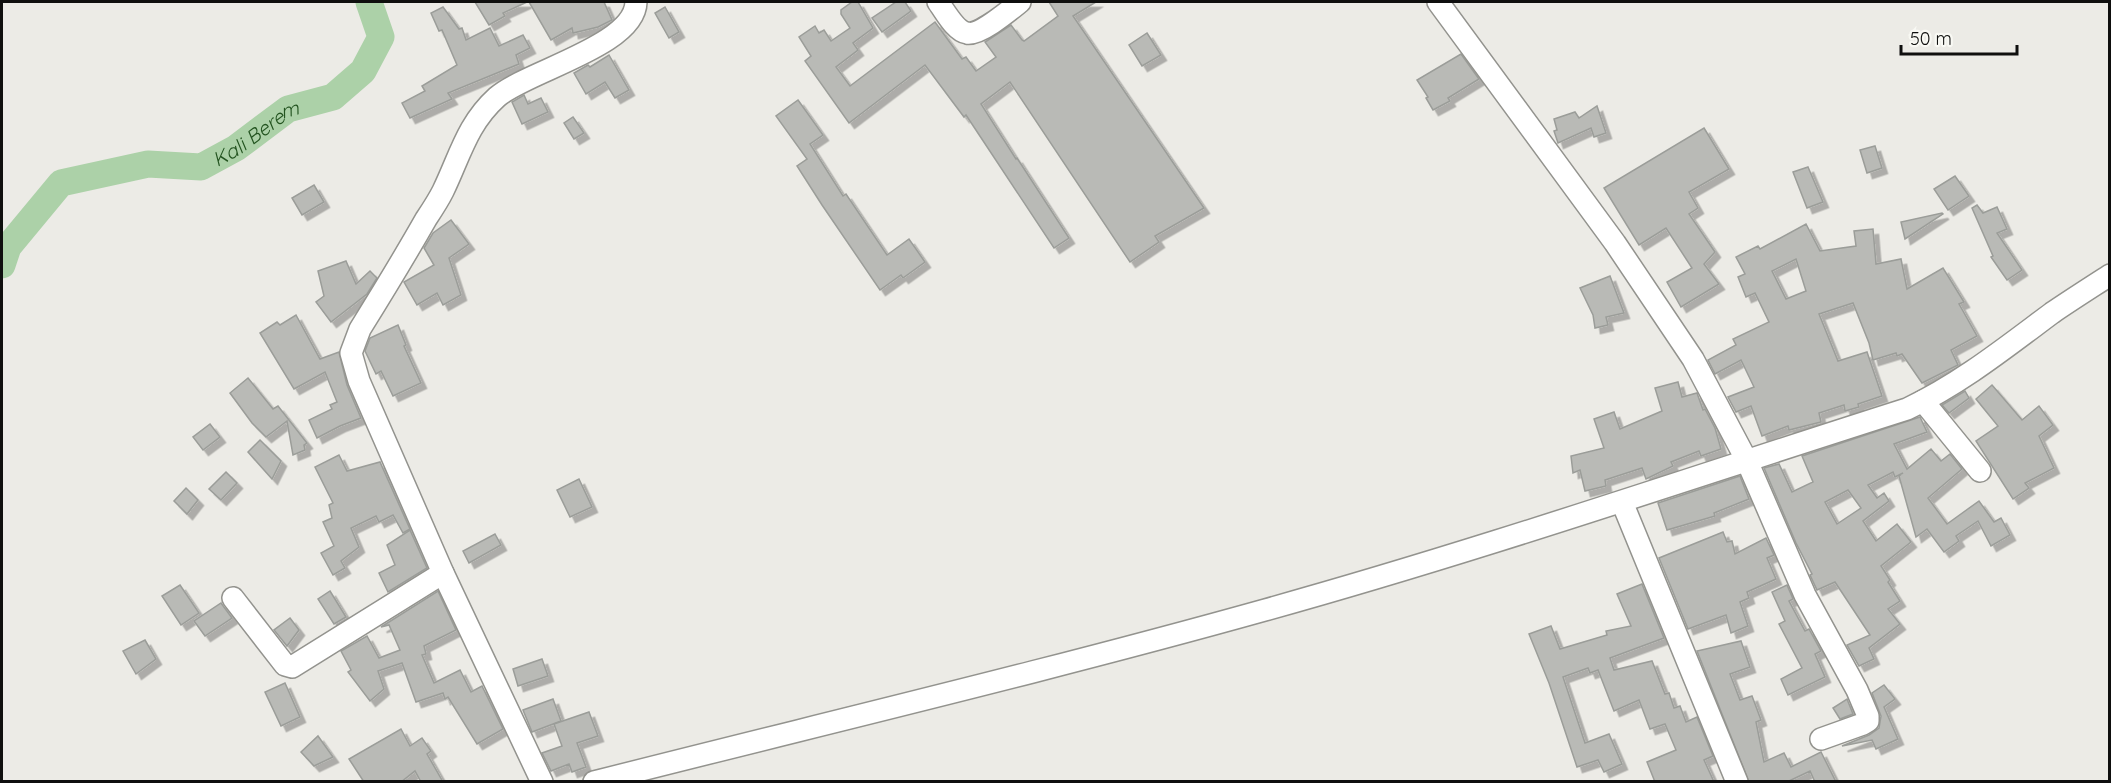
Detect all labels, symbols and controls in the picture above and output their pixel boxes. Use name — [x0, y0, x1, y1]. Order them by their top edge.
scale bar — [1901, 18, 2016, 56]
text: 50 m — [1910, 27, 1952, 50]
water label: Kali Berem — [208, 94, 302, 171]

